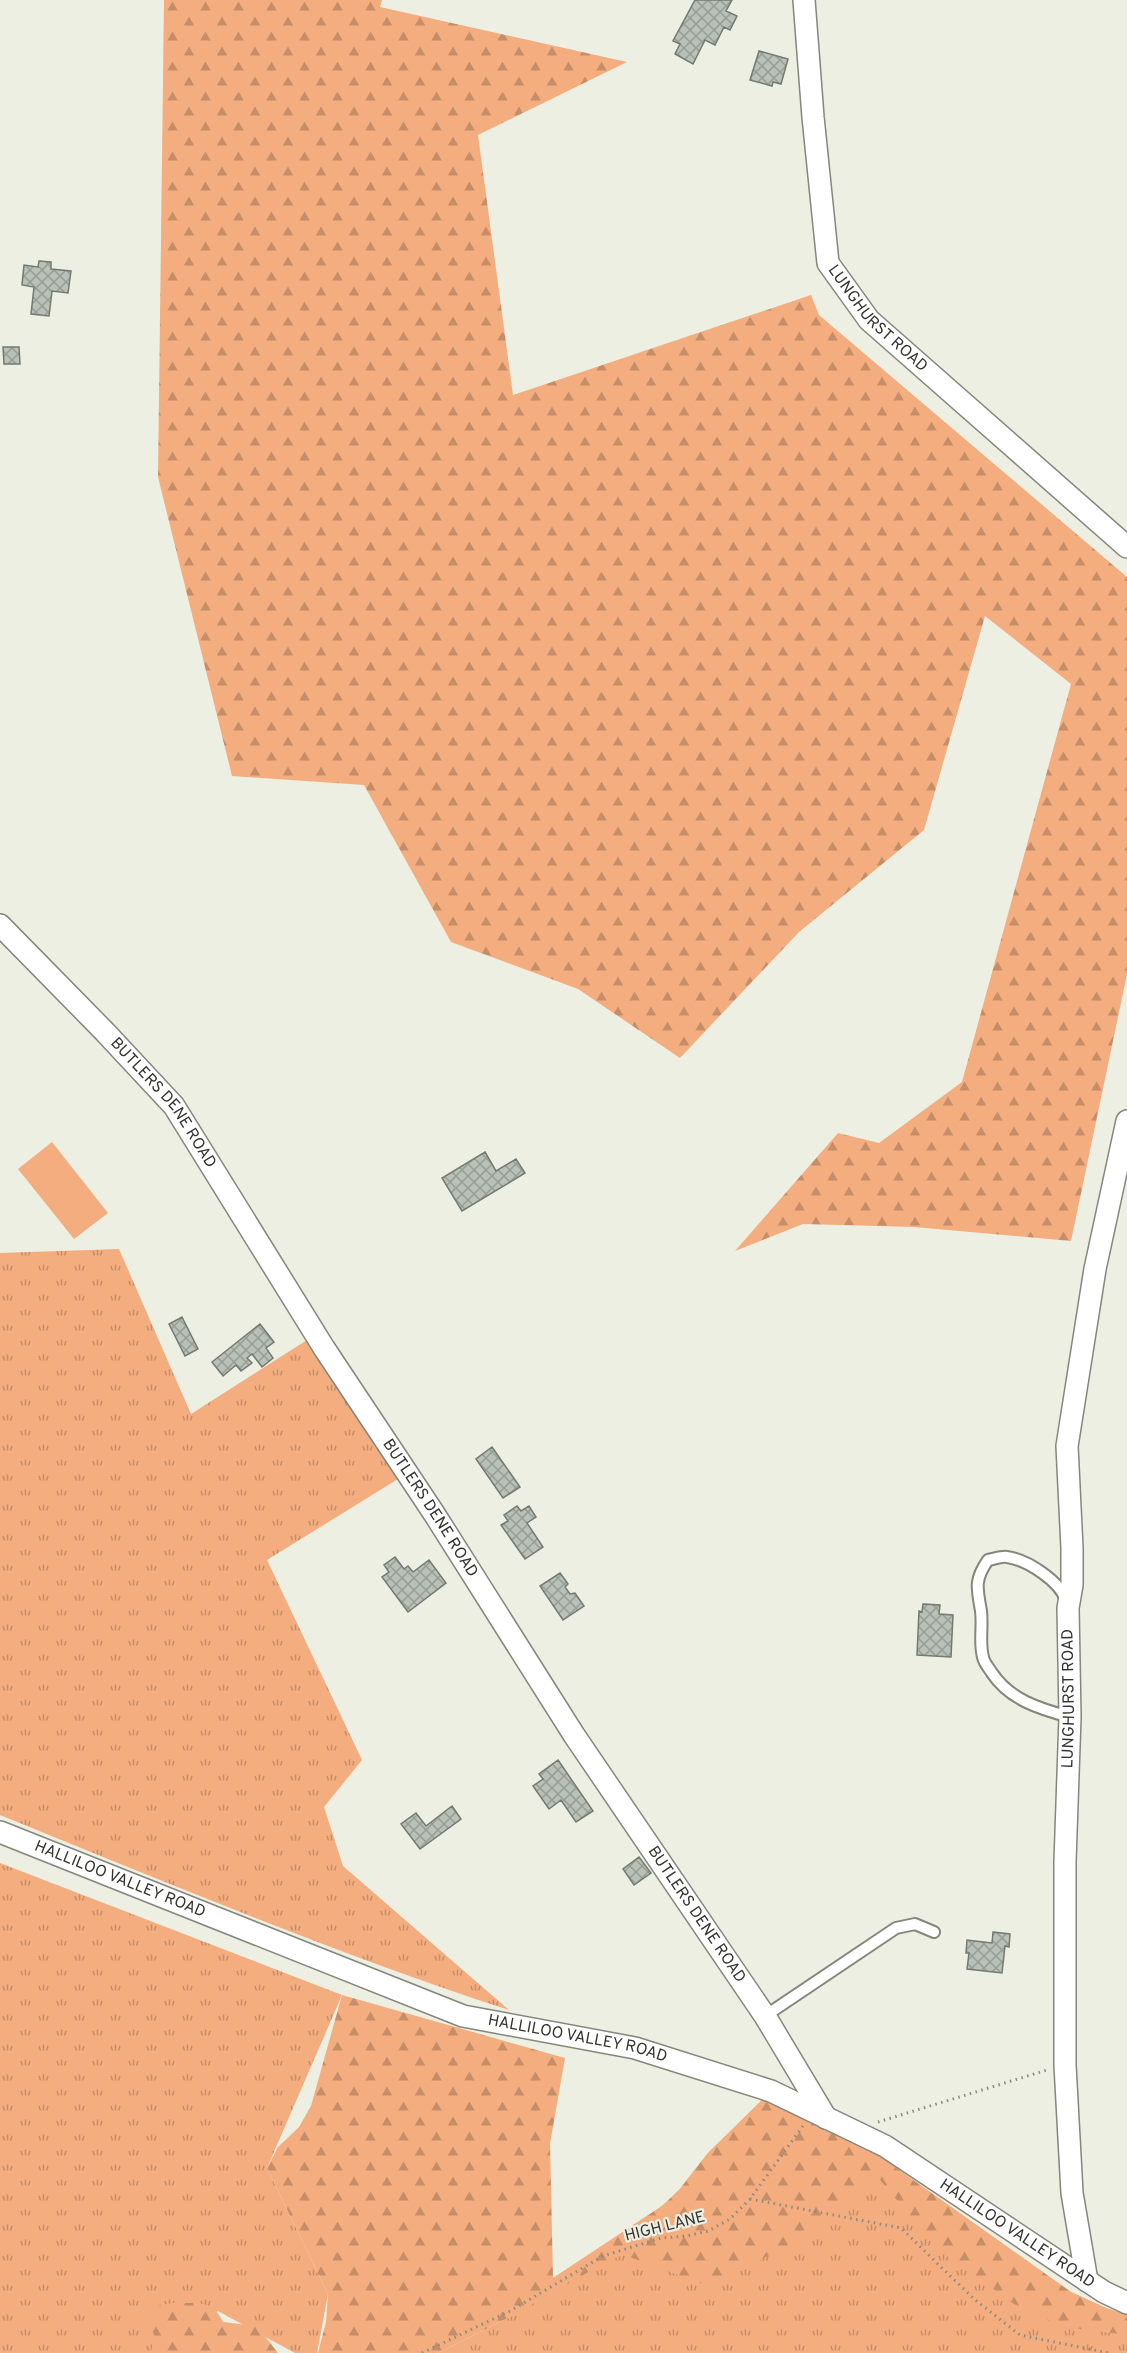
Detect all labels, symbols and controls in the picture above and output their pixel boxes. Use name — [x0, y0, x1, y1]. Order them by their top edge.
street label: LUNGHURST ROAD — [823, 261, 932, 377]
street label: BUTLERS DENE ROAD — [106, 1034, 220, 1172]
street label: BUTLERS DENE ROAD — [378, 1436, 482, 1581]
street label: LUNGHURST ROAD — [1058, 1629, 1080, 1769]
street label: HALLILOO VALLEY ROAD — [31, 1837, 208, 1923]
street label: BUTLERS DENE ROAD — [643, 1843, 750, 1987]
street label: HALLILOO VALLEY ROAD — [486, 2011, 670, 2068]
street label: HALLILOO VALLEY ROAD — [935, 2175, 1098, 2293]
street label: HIGH LANE — [623, 2207, 707, 2247]

